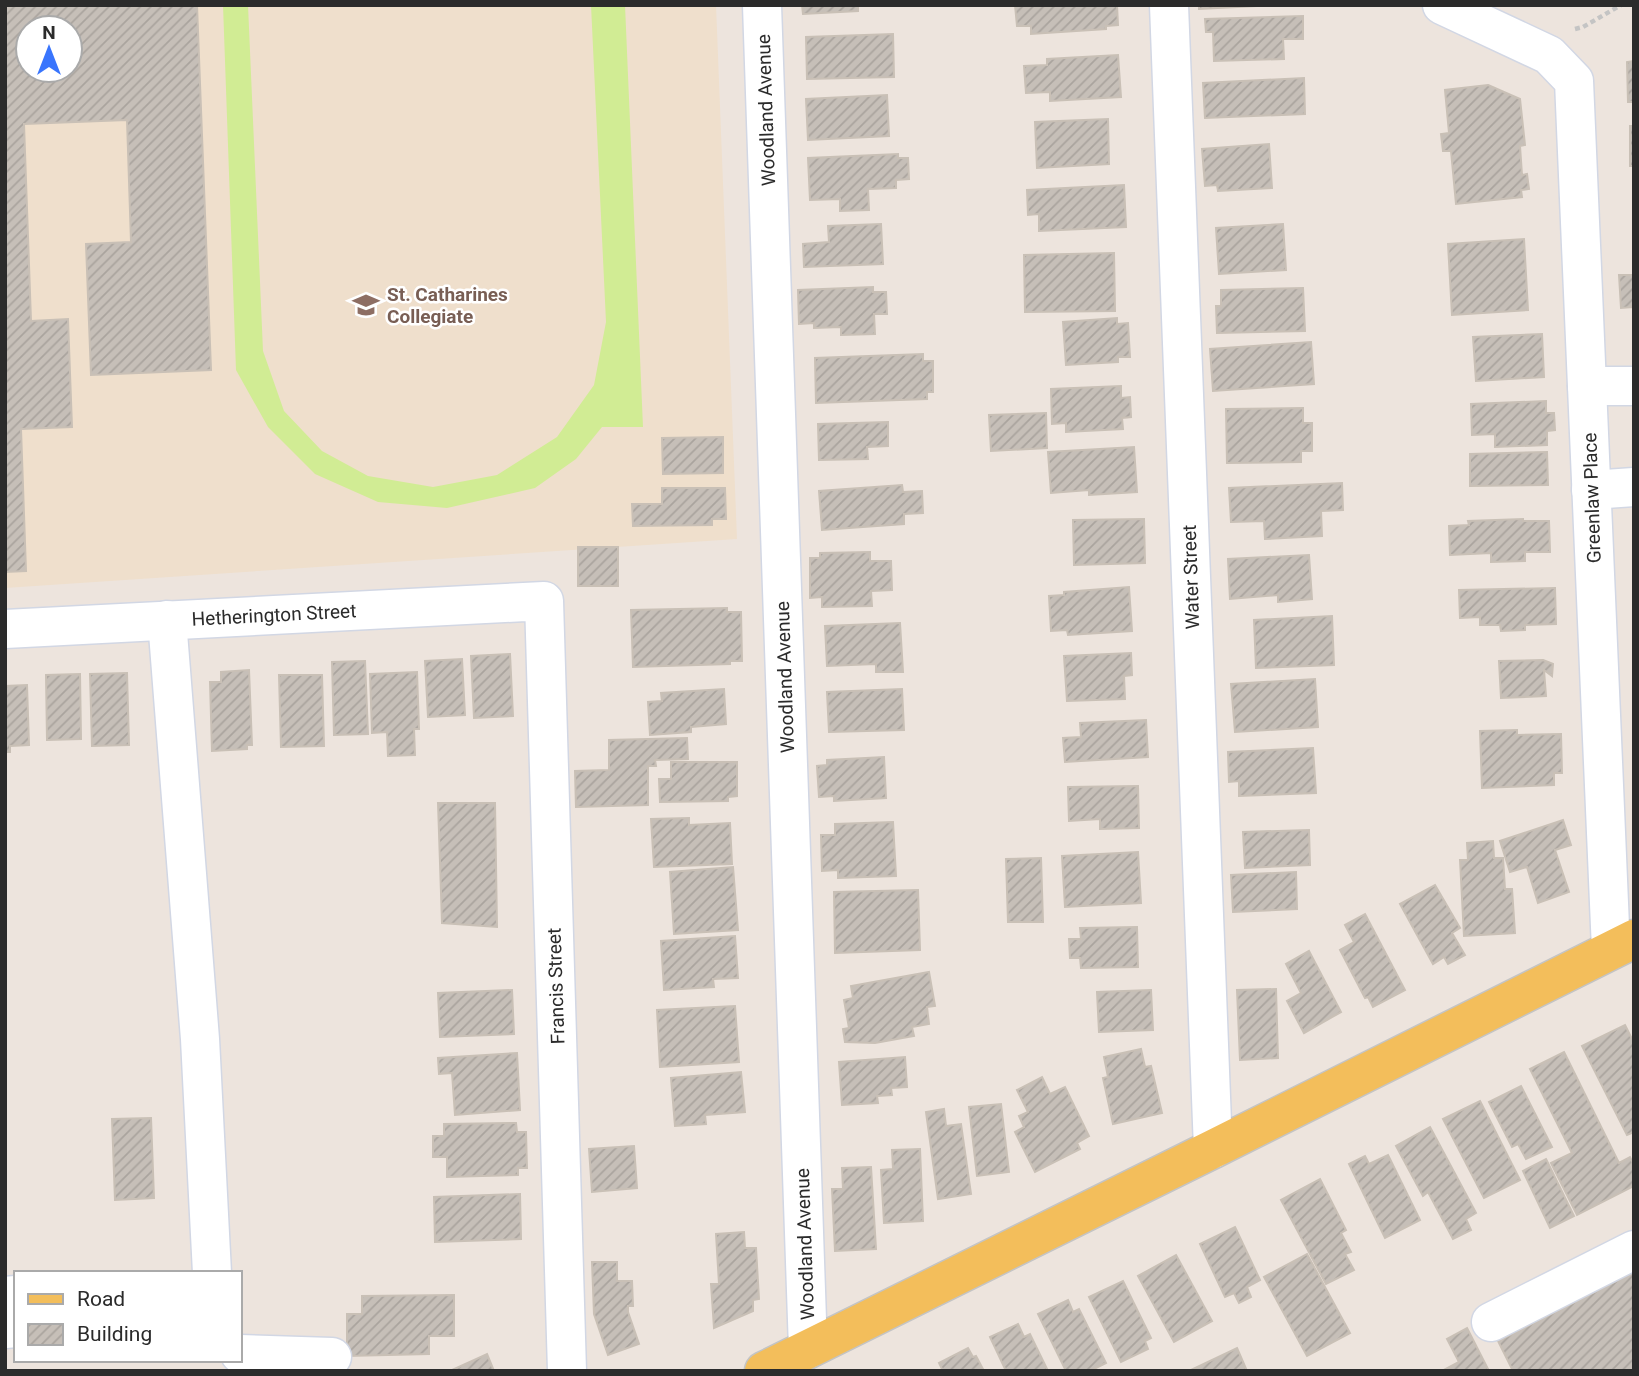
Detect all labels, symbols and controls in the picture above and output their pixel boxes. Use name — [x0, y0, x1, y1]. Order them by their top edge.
north arrow — [14, 14, 84, 84]
text: N — [42, 21, 56, 44]
street label: Woodland Avenue — [752, 34, 780, 186]
place label: St. Catharines Collegiate — [387, 283, 508, 328]
school or university icon: St. Catharines Collegiate — [351, 290, 381, 320]
street label: Greenlaw Place — [1578, 432, 1606, 564]
street label: Water Street — [1178, 524, 1204, 630]
street label: Hetherington Street — [191, 599, 357, 631]
street label: Woodland Avenue — [771, 601, 799, 753]
street label: Francis Street — [542, 927, 570, 1045]
street label: Woodland Avenue — [791, 1168, 819, 1320]
legend — [14, 1271, 242, 1362]
text: Road — [77, 1287, 125, 1311]
text: Building — [77, 1322, 152, 1346]

